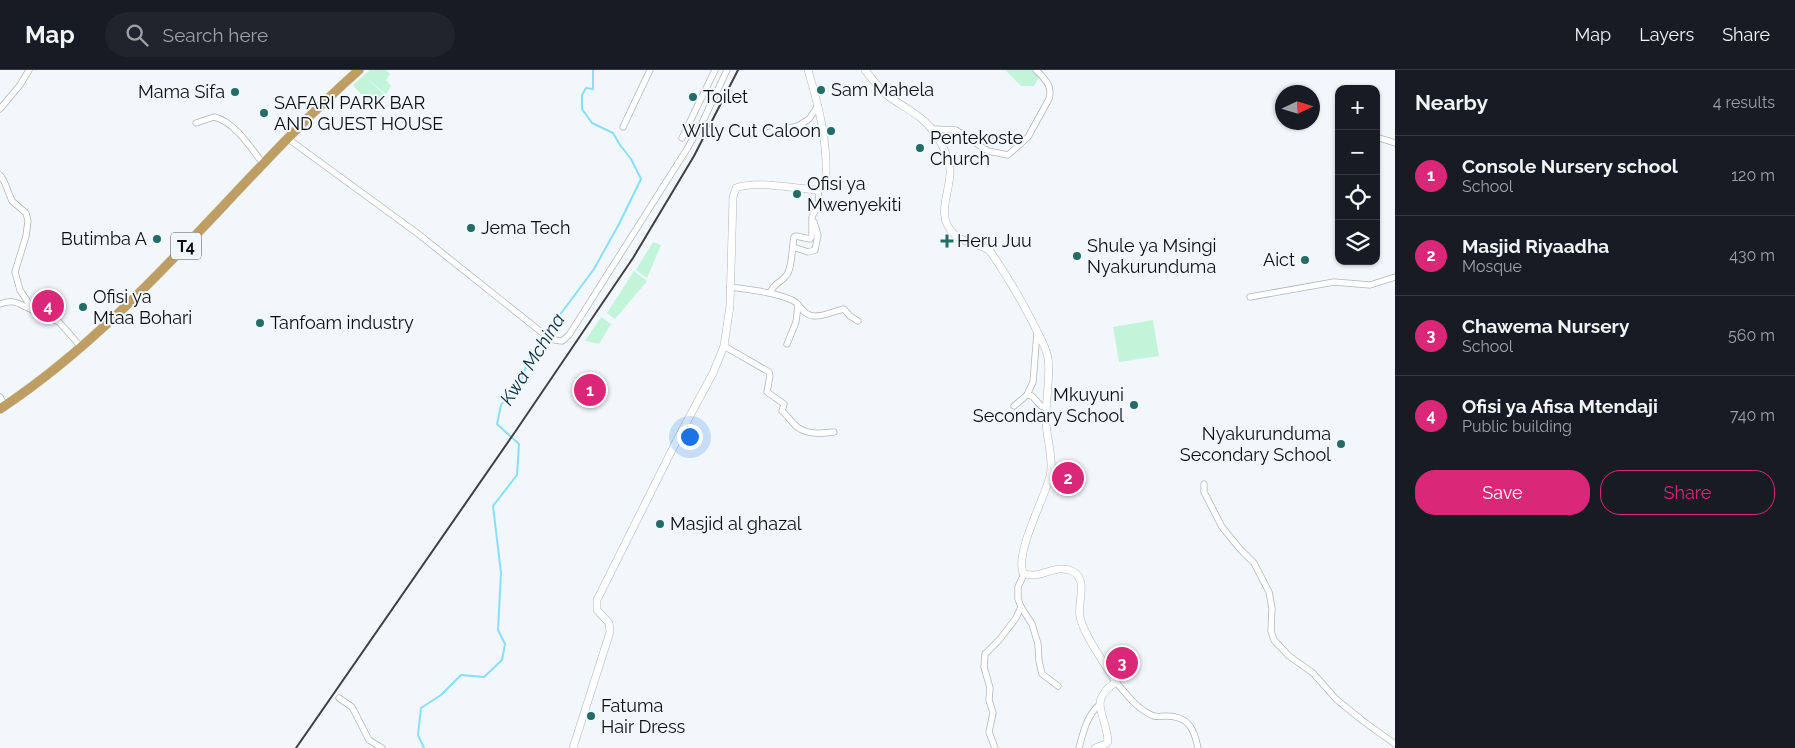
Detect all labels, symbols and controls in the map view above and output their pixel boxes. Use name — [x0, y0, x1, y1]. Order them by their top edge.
search box — [105, 12, 455, 57]
text: Map — [25, 20, 75, 49]
icon: search — [123, 21, 151, 49]
text: Search here — [163, 24, 268, 46]
text: Map — [1575, 24, 1611, 45]
text: Layers — [1639, 24, 1694, 45]
text: Share — [1722, 24, 1770, 45]
place label: Sam Mahela — [831, 79, 934, 100]
place label: Mama Sifa — [138, 81, 225, 102]
marker: Sam Mahela — [815, 84, 827, 96]
north arrow — [1275, 85, 1320, 130]
map controls — [1335, 85, 1380, 265]
button: + — [1335, 85, 1380, 130]
marker: Mama Sifa — [229, 86, 241, 98]
place label: Toilet — [703, 86, 748, 107]
text: Nearby — [1415, 90, 1488, 115]
marker: Toilet — [687, 91, 699, 103]
place label: SAFARI PARK BAR AND GUEST HOUSE — [274, 92, 443, 134]
text: 4 results — [1713, 93, 1775, 112]
marker: SAFARI PARK BAR AND GUEST HOUSE — [258, 107, 270, 119]
place label: Willy Cut Caloon — [682, 120, 821, 141]
marker: Willy Cut Caloon — [825, 125, 837, 137]
place label: Pentekoste Church — [930, 127, 1024, 169]
button: − — [1335, 130, 1380, 175]
marker: Pentekoste Church — [914, 142, 926, 154]
text: Console Nursery school — [1462, 155, 1678, 177]
text: 1 — [1427, 166, 1435, 185]
text: 120 m — [1731, 166, 1775, 185]
place label: Ofisi ya Mwenyekiti — [807, 173, 901, 215]
button: locate — [1335, 175, 1380, 220]
text: School — [1462, 177, 1513, 196]
marker: Ofisi ya Mwenyekiti — [791, 188, 803, 200]
place label: Jema Tech — [481, 217, 570, 238]
button: layers — [1335, 220, 1380, 265]
marker: Jema Tech — [465, 222, 477, 234]
place label: Butimba A — [61, 228, 147, 249]
place label: Heru Juu — [957, 230, 1032, 251]
road number: T4 — [171, 232, 201, 260]
marker: Butimba A — [151, 233, 163, 245]
marker: Heru Juu — [941, 235, 953, 247]
place label: Shule ya Msingi Nyakurunduma — [1087, 235, 1216, 277]
text: Masjid Riyaadha — [1462, 235, 1609, 257]
text: 2 — [1426, 246, 1436, 265]
text: 430 m — [1729, 246, 1775, 265]
place label: Aict — [1263, 249, 1295, 270]
marker: Shule ya Msingi Nyakurunduma — [1071, 250, 1083, 262]
marker: Aict — [1299, 254, 1311, 266]
text: Mosque — [1462, 257, 1522, 276]
place label: Ofisi ya Mtaa Bohari — [93, 286, 192, 328]
pin: 4 — [32, 287, 64, 325]
marker: Ofisi ya Mtaa Bohari — [77, 301, 89, 313]
water label: Kwa Mchina — [495, 309, 569, 409]
place label: Tanfoam industry — [270, 312, 414, 333]
text: Chawema Nursery — [1462, 315, 1629, 337]
marker: Tanfoam industry — [254, 317, 266, 329]
text: 3 — [1427, 326, 1435, 345]
text: 560 m — [1728, 326, 1775, 345]
text: School — [1462, 337, 1513, 356]
pin: 1 — [574, 371, 606, 409]
place label: Mkuyuni Secondary School — [973, 384, 1124, 426]
text: Ofisi ya Afisa Mtendaji — [1462, 395, 1658, 417]
marker: Mkuyuni Secondary School — [1128, 399, 1140, 411]
text: 4 — [1426, 406, 1436, 425]
text: 740 m — [1730, 406, 1775, 425]
text: Public building — [1462, 417, 1572, 436]
place label: Nyakurunduma Secondary School — [1180, 423, 1331, 465]
your location — [677, 424, 703, 450]
marker: Nyakurunduma Secondary School — [1335, 438, 1347, 450]
pin: 2 — [1052, 459, 1084, 497]
button: Save — [1415, 470, 1590, 515]
button: Share — [1600, 470, 1775, 515]
place label: Masjid al ghazal — [670, 513, 802, 534]
marker: Masjid al ghazal — [654, 518, 666, 530]
pin: 3 — [1106, 644, 1138, 682]
place label: Fatuma Hair Dress — [601, 695, 686, 737]
marker: Fatuma Hair Dress — [585, 710, 597, 722]

